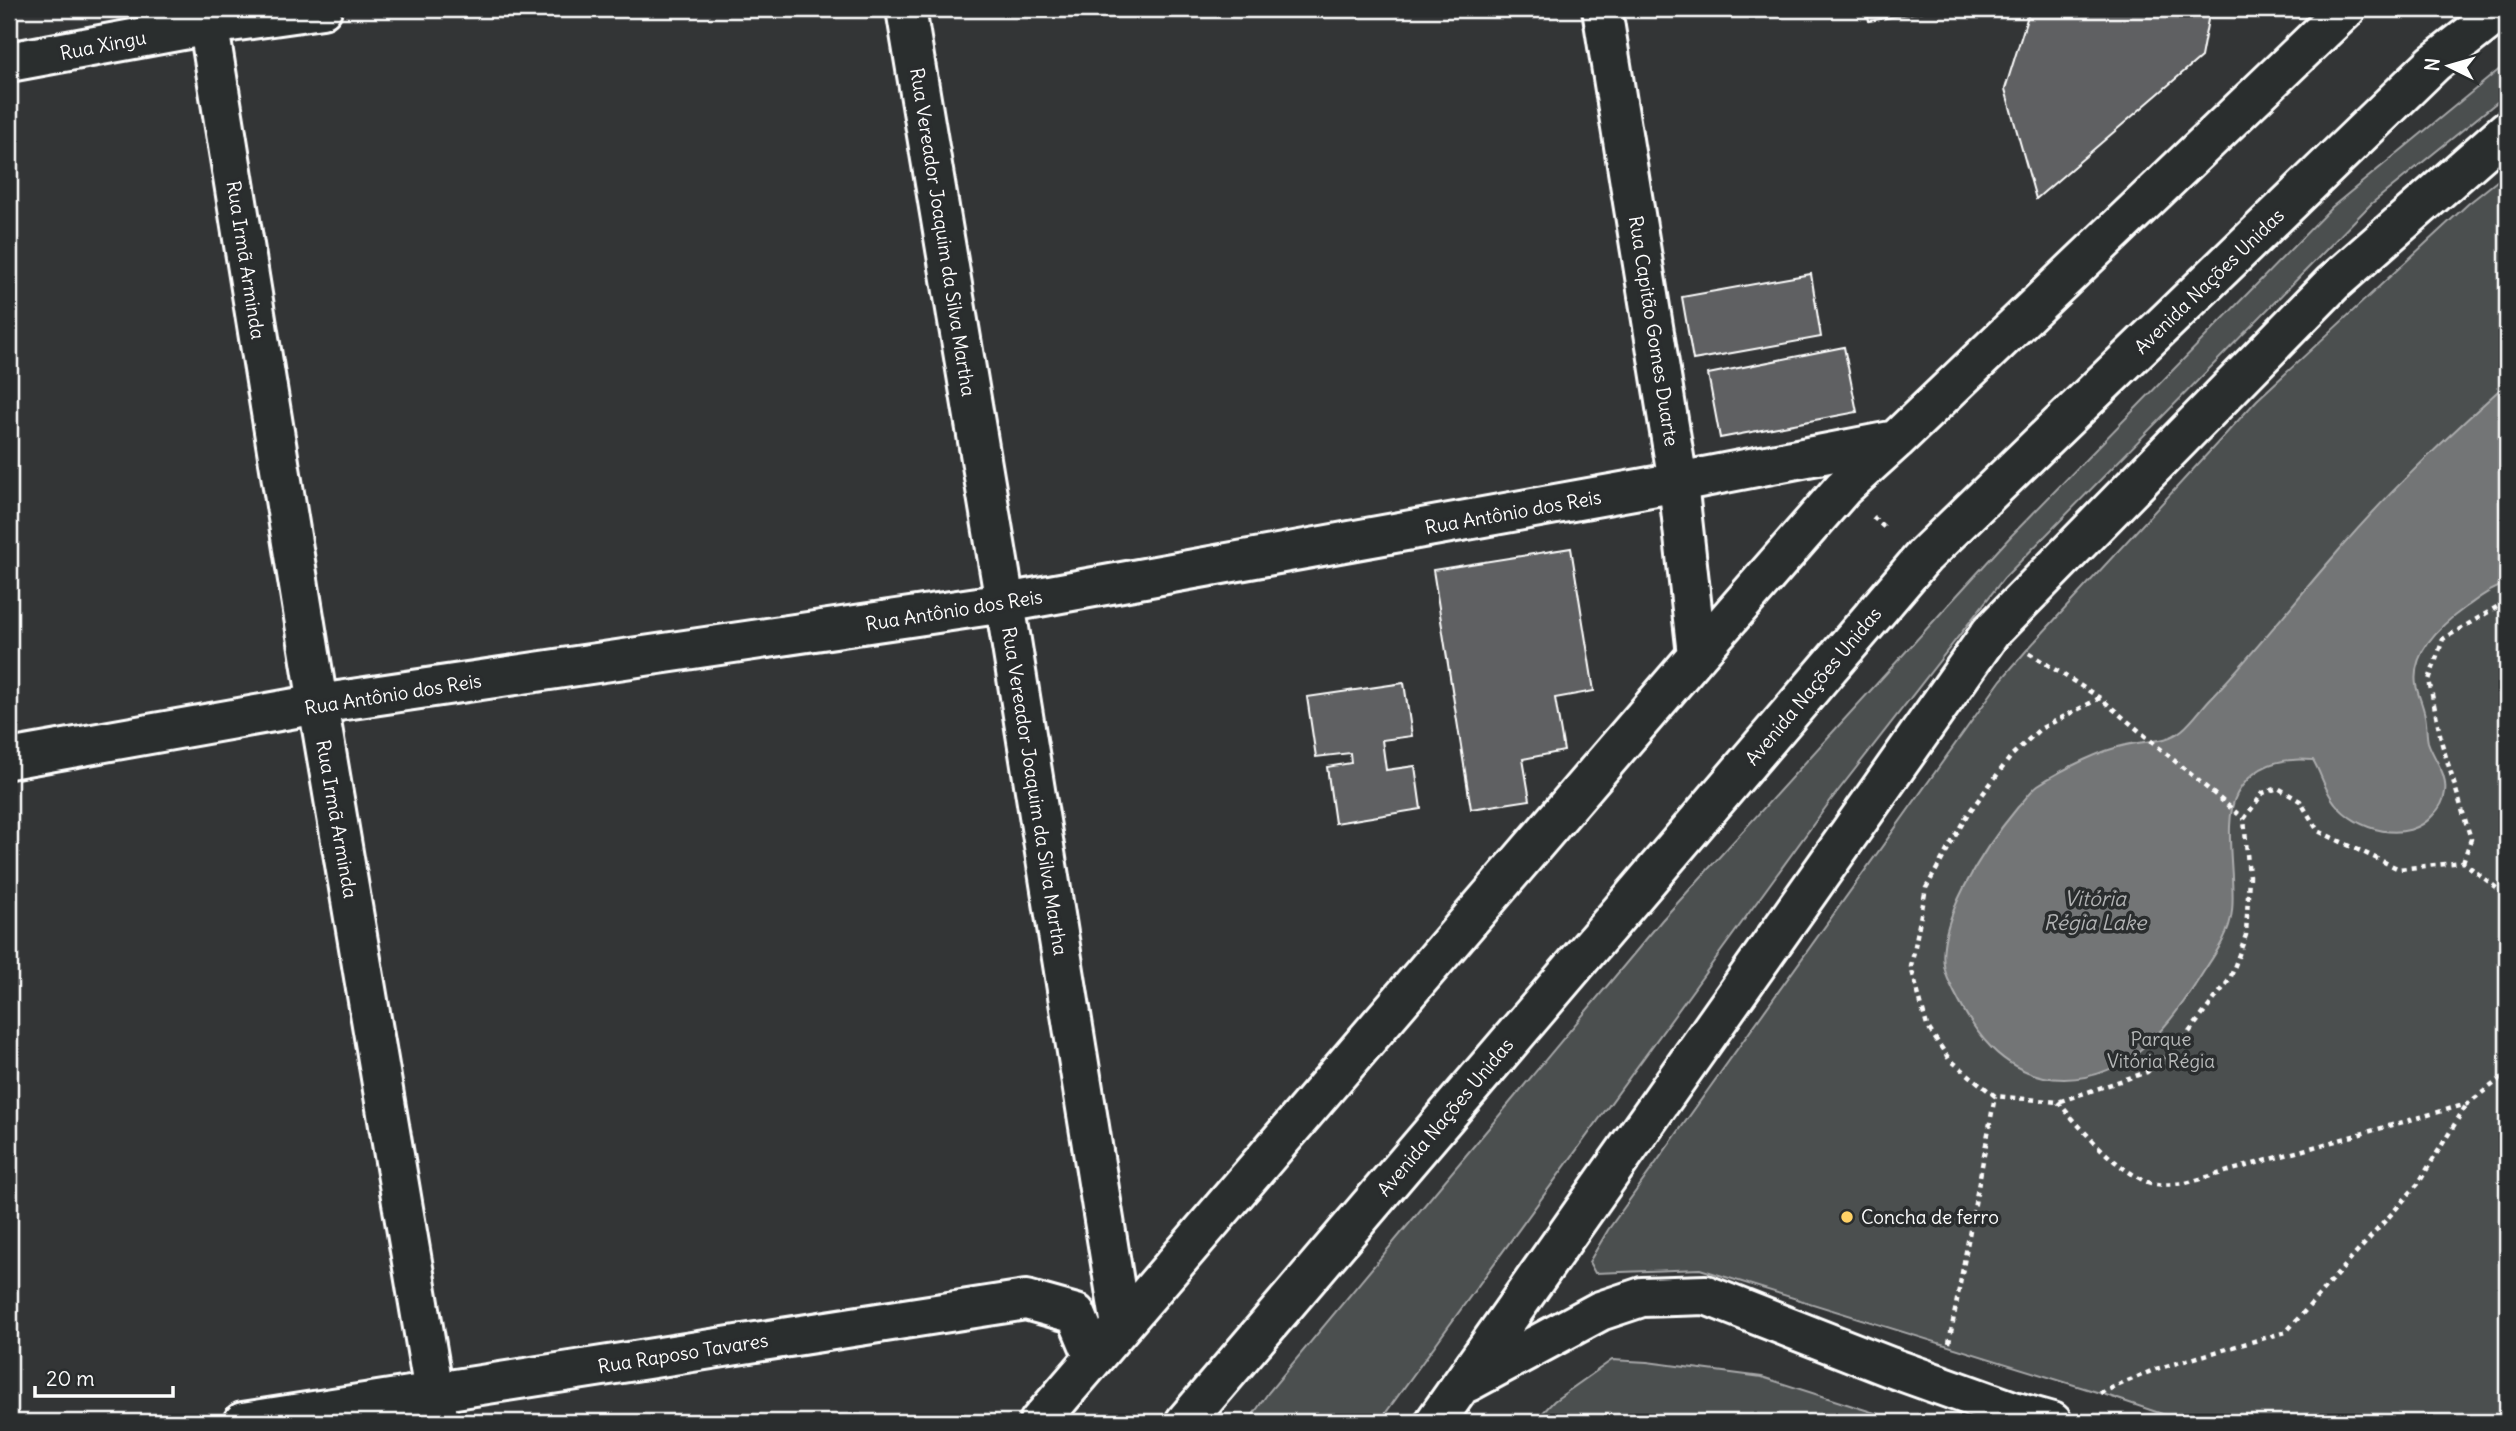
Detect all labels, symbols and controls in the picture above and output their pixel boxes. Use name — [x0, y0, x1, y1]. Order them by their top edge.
street label: Rua Xingu — [58, 25, 148, 65]
north arrow — [2414, 32, 2484, 102]
text: N — [2420, 57, 2445, 72]
street label: Rua Vereador Joaquim da Silva Martha — [905, 66, 981, 398]
street label: Rua Irmã Arminda — [222, 179, 270, 341]
street label: Avenida Nações Unidas — [2129, 203, 2289, 359]
street label: Rua Capitão Gomes Duarte — [1624, 214, 1684, 448]
street label: Rua Antônio dos Reis — [1423, 485, 1603, 539]
street label: Rua Antônio dos Reis — [864, 584, 1044, 636]
street label: Avenida Nações Unidas — [1740, 602, 1886, 770]
street label: Rua Vereador Joaquim da Silva Martha — [997, 625, 1073, 957]
street label: Rua Antônio dos Reis — [303, 668, 483, 720]
street label: Rua Irmã Arminda — [311, 738, 363, 900]
water label: Vitória Régia Lake — [2044, 885, 2148, 936]
park label: Parque Vitória Régia — [2107, 1027, 2215, 1073]
street label: Avenida Nações Unidas — [1372, 1033, 1518, 1201]
place label: Concha de ferro — [1861, 1205, 1999, 1229]
marker: Concha de ferro — [1839, 1209, 1855, 1225]
street label: Rua Raposo Tavares — [596, 1328, 770, 1378]
scale bar — [35, 1354, 173, 1398]
text: 20 m — [46, 1365, 95, 1392]

